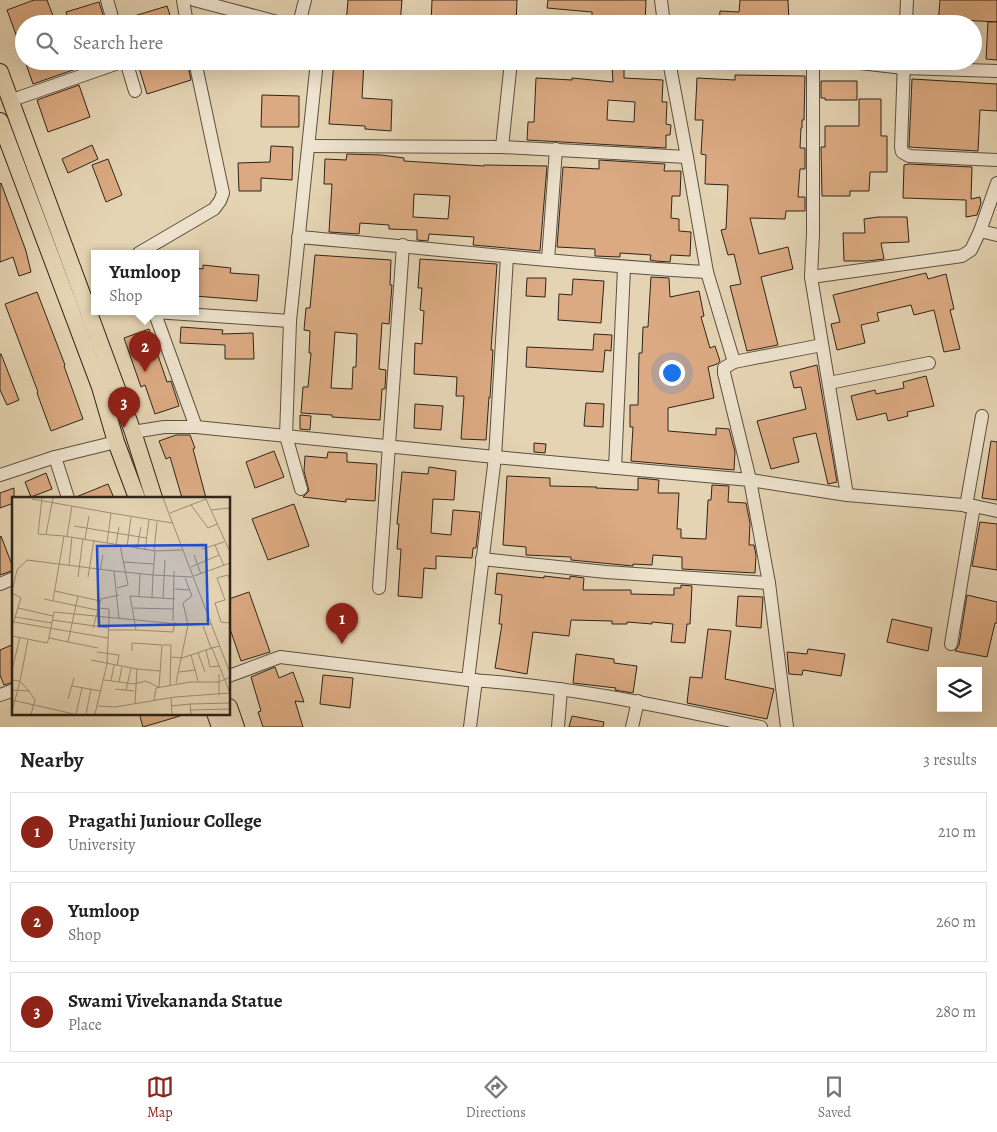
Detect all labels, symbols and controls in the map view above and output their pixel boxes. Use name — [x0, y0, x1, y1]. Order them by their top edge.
search box — [15, 15, 982, 70]
icon: search — [33, 29, 61, 57]
text: Search here — [73, 30, 163, 56]
popup — [91, 250, 199, 315]
text: Yumloop — [109, 259, 181, 285]
text: Shop — [109, 285, 143, 307]
pin: 2 — [129, 331, 161, 372]
your location — [659, 360, 685, 386]
pin: 3 — [108, 387, 140, 428]
inset map — [12, 497, 230, 714]
pin: 1 — [326, 603, 358, 644]
map controls — [937, 667, 982, 712]
button: layers — [937, 667, 982, 712]
text: Nearby — [20, 746, 83, 774]
text: 3 results — [923, 749, 977, 771]
text: Pragathi Juniour College — [68, 808, 262, 834]
text: 1 — [34, 821, 40, 843]
text: 210 m — [938, 821, 976, 843]
text: University — [68, 834, 135, 856]
text: Yumloop — [68, 898, 139, 924]
text: 2 — [33, 911, 41, 933]
text: 260 m — [936, 911, 976, 933]
text: Shop — [68, 924, 101, 946]
text: Swami Vivekananda Statue — [68, 988, 282, 1014]
text: 3 — [34, 1001, 40, 1023]
text: 280 m — [936, 1001, 976, 1023]
text: Place — [68, 1014, 102, 1036]
tab: Map — [146, 1073, 174, 1122]
tab: Directions — [466, 1073, 526, 1122]
tab: Saved — [818, 1073, 851, 1122]

